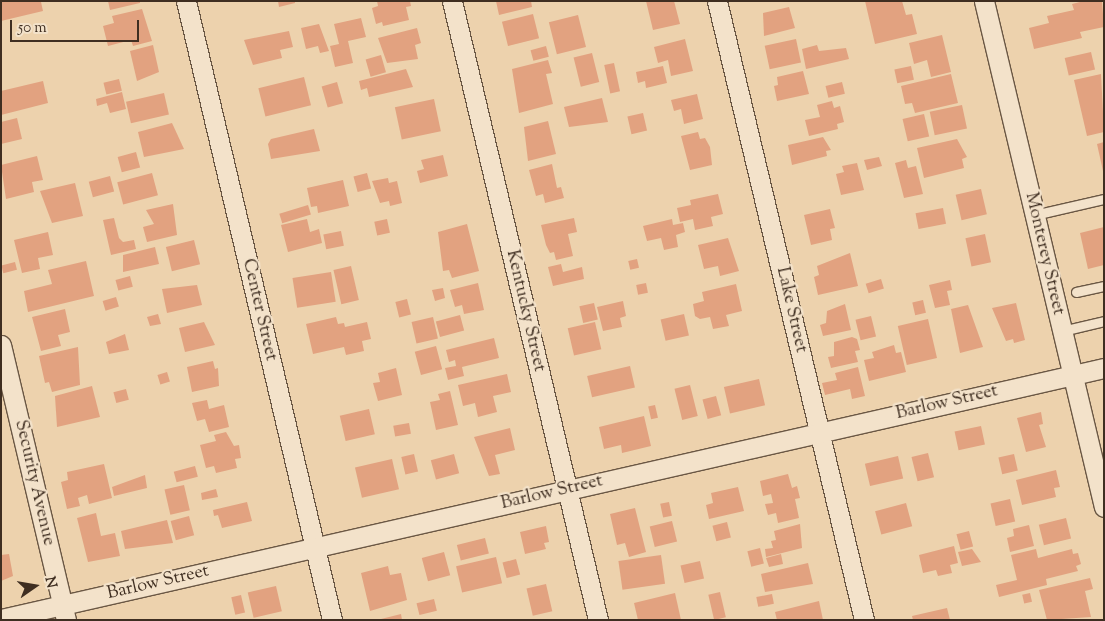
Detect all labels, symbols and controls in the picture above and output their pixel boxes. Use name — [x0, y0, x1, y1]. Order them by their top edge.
scale bar — [12, 10, 141, 42]
text: 50 m — [18, 18, 47, 39]
street label: Monterey Street — [1019, 191, 1069, 317]
street label: Kentucky Street — [500, 248, 550, 374]
street label: Center Street — [237, 257, 281, 363]
street label: Lake Street — [771, 265, 811, 355]
street label: Barlow Street — [894, 381, 1000, 425]
street label: Security Avenue — [9, 418, 59, 548]
street label: Barlow Street — [499, 471, 605, 515]
north arrow — [10, 561, 60, 611]
street label: Barlow Street — [105, 561, 211, 605]
text: N — [39, 575, 61, 590]

